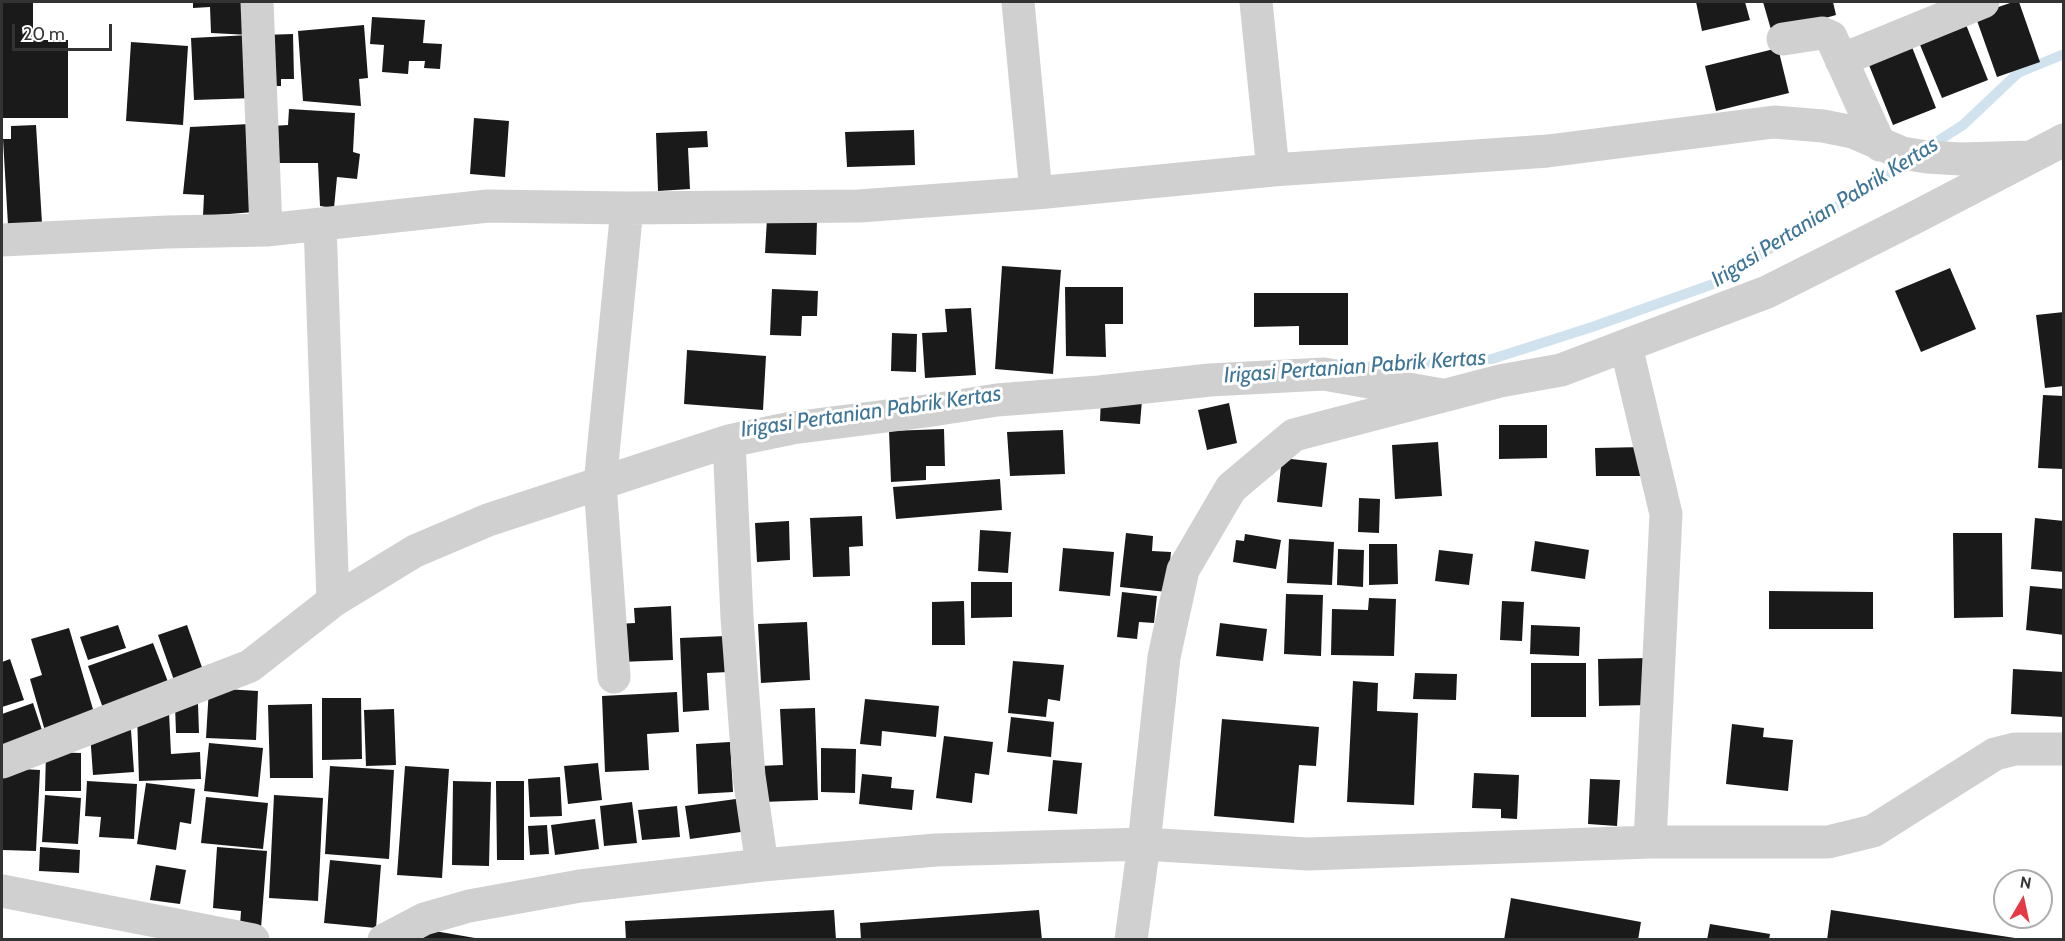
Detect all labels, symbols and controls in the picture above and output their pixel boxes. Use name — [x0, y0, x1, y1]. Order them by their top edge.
scale bar — [15, 12, 116, 50]
text: 20 m — [23, 23, 65, 45]
water label: Irigasi Pertanian Pabrik Kertas — [1707, 131, 1943, 293]
water label: Irigasi Pertanian Pabrik Kertas — [1223, 345, 1487, 389]
water label: Irigasi Pertanian Pabrik Kertas — [739, 381, 1003, 443]
north arrow — [1993, 869, 2053, 929]
text: N — [2019, 872, 2033, 893]

